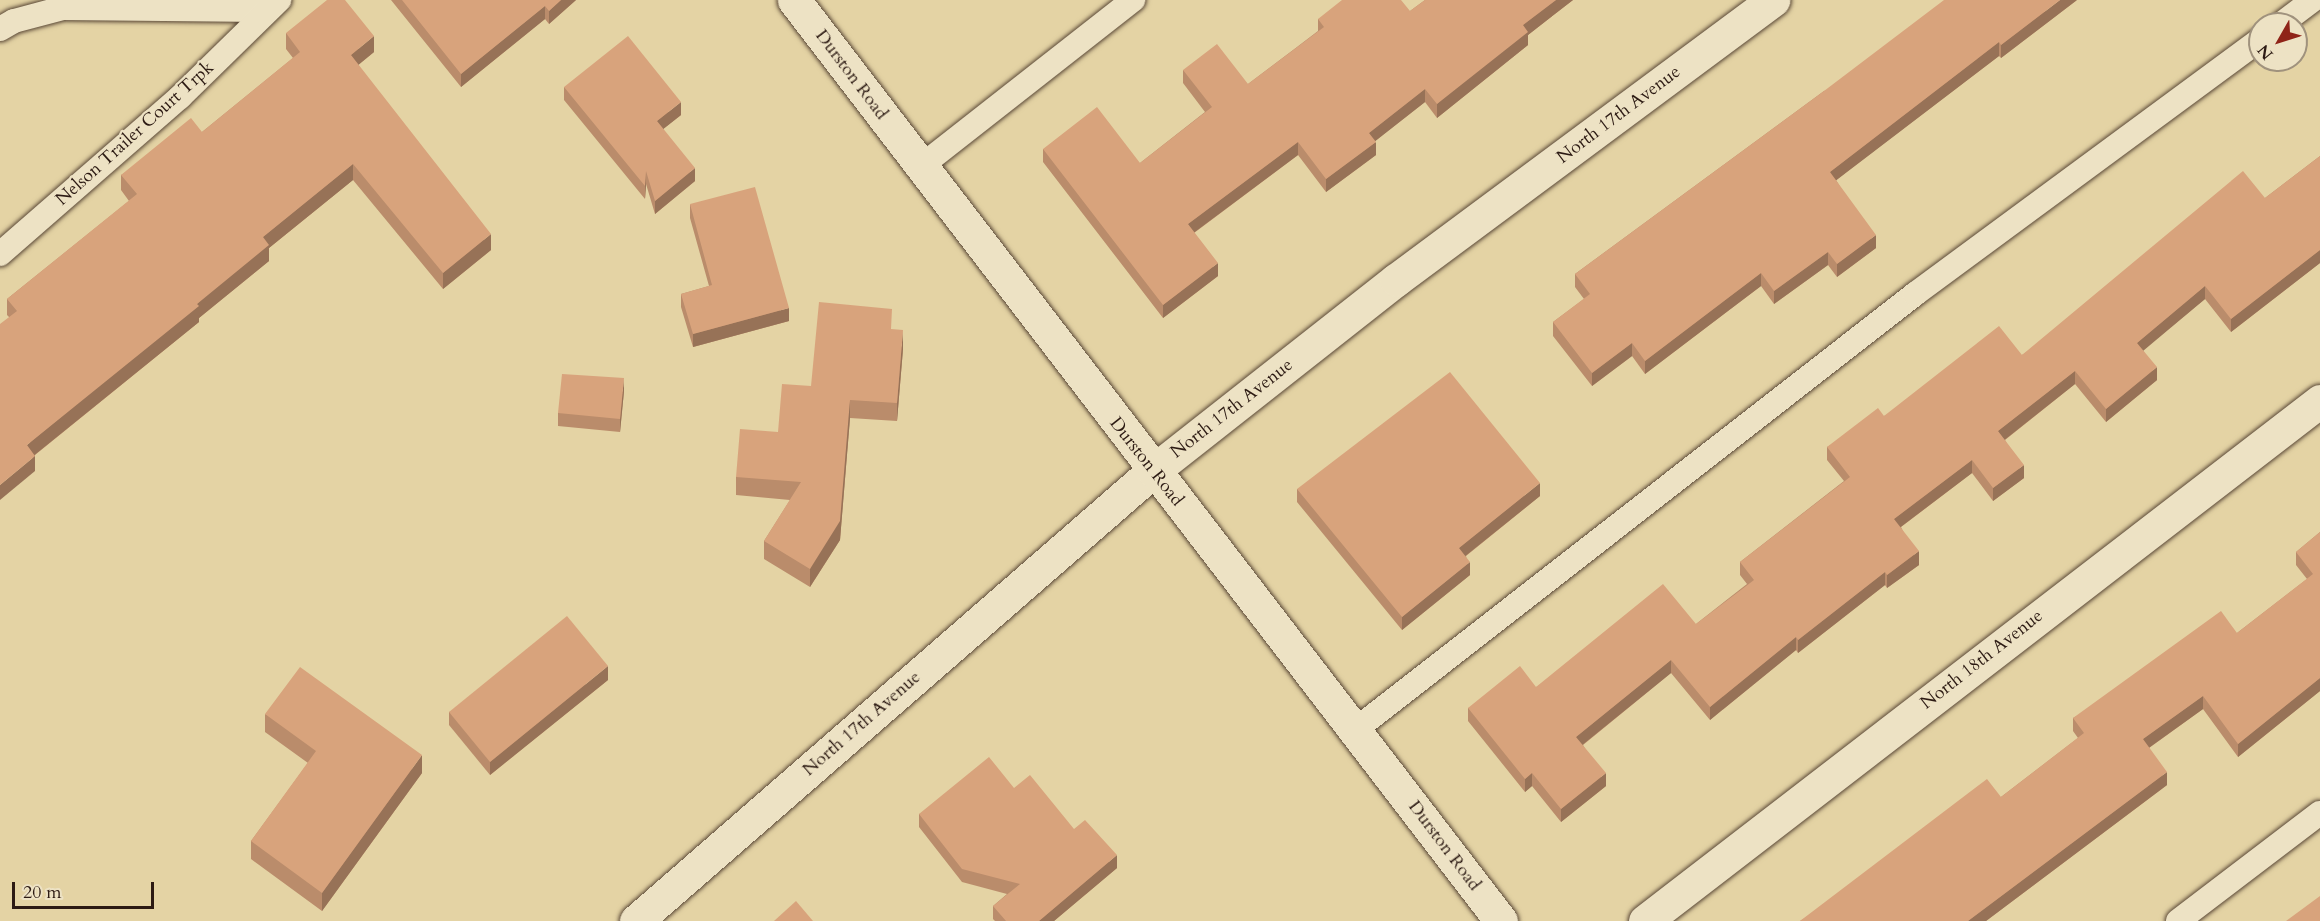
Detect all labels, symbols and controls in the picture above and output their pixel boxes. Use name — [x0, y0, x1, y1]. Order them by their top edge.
north arrow — [2248, 12, 2308, 72]
street label: Durston Road — [810, 26, 892, 124]
text: N — [2253, 40, 2278, 64]
street label: Nelson Trailer Court Trpk — [52, 57, 218, 211]
street label: North 17th Avenue — [1553, 61, 1685, 169]
street label: North 17th Avenue — [1167, 355, 1297, 463]
street label: Durston Road — [1105, 413, 1187, 511]
street label: North 18th Avenue — [1917, 606, 2047, 714]
street label: North 17th Avenue — [799, 667, 925, 781]
street label: Durston Road — [1403, 797, 1485, 895]
scale bar — [15, 870, 158, 908]
text: 20 m — [23, 880, 62, 905]

